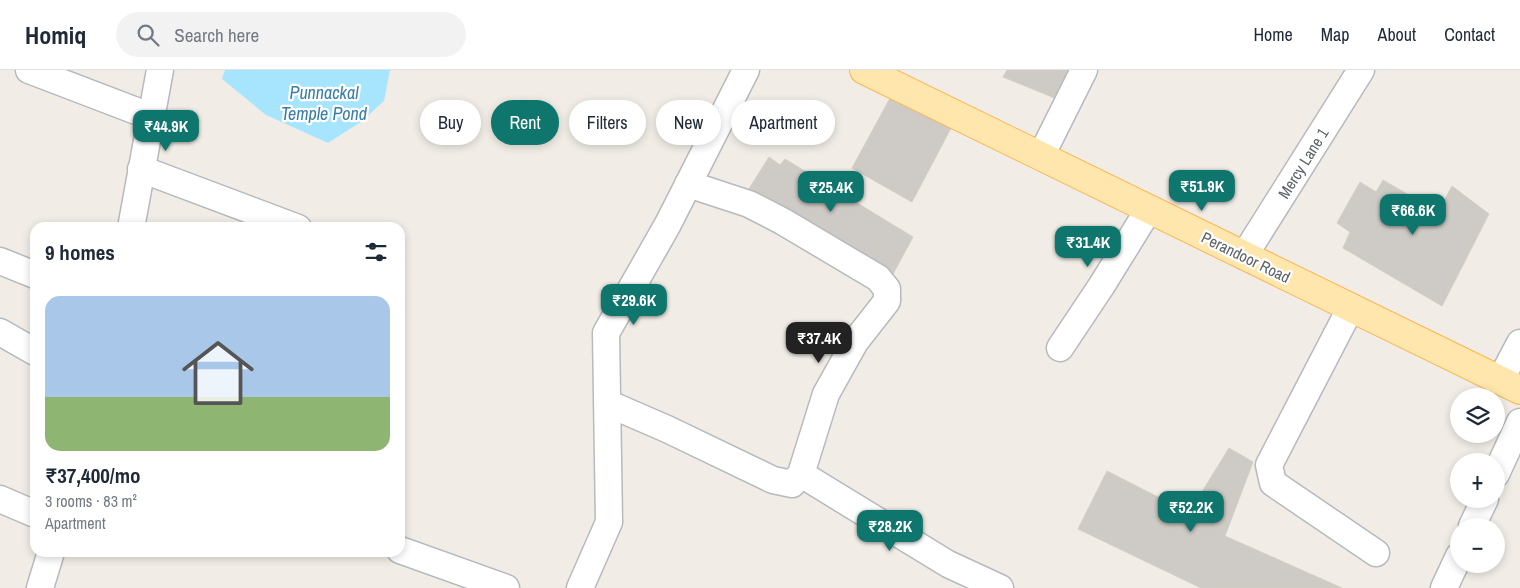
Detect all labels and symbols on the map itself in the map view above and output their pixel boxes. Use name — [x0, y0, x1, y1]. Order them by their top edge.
water label: Punnackal Temple Pond — [281, 80, 368, 126]
pin: ₹44.9K — [125, 109, 207, 152]
street label: Mercy Lane 1 — [1273, 123, 1334, 203]
pin: ₹25.4K — [790, 170, 872, 213]
pin: ₹51.9K — [1161, 170, 1243, 212]
pin: ₹66.6K — [1372, 194, 1454, 236]
pin: ₹31.4K — [1047, 226, 1129, 268]
street label: Perandoor Road — [1198, 226, 1294, 288]
pin: ₹29.6K — [593, 284, 675, 326]
pin: ₹37.4K — [778, 322, 860, 364]
pin: ₹52.2K — [1150, 490, 1232, 533]
pin: ₹28.2K — [849, 510, 931, 552]

